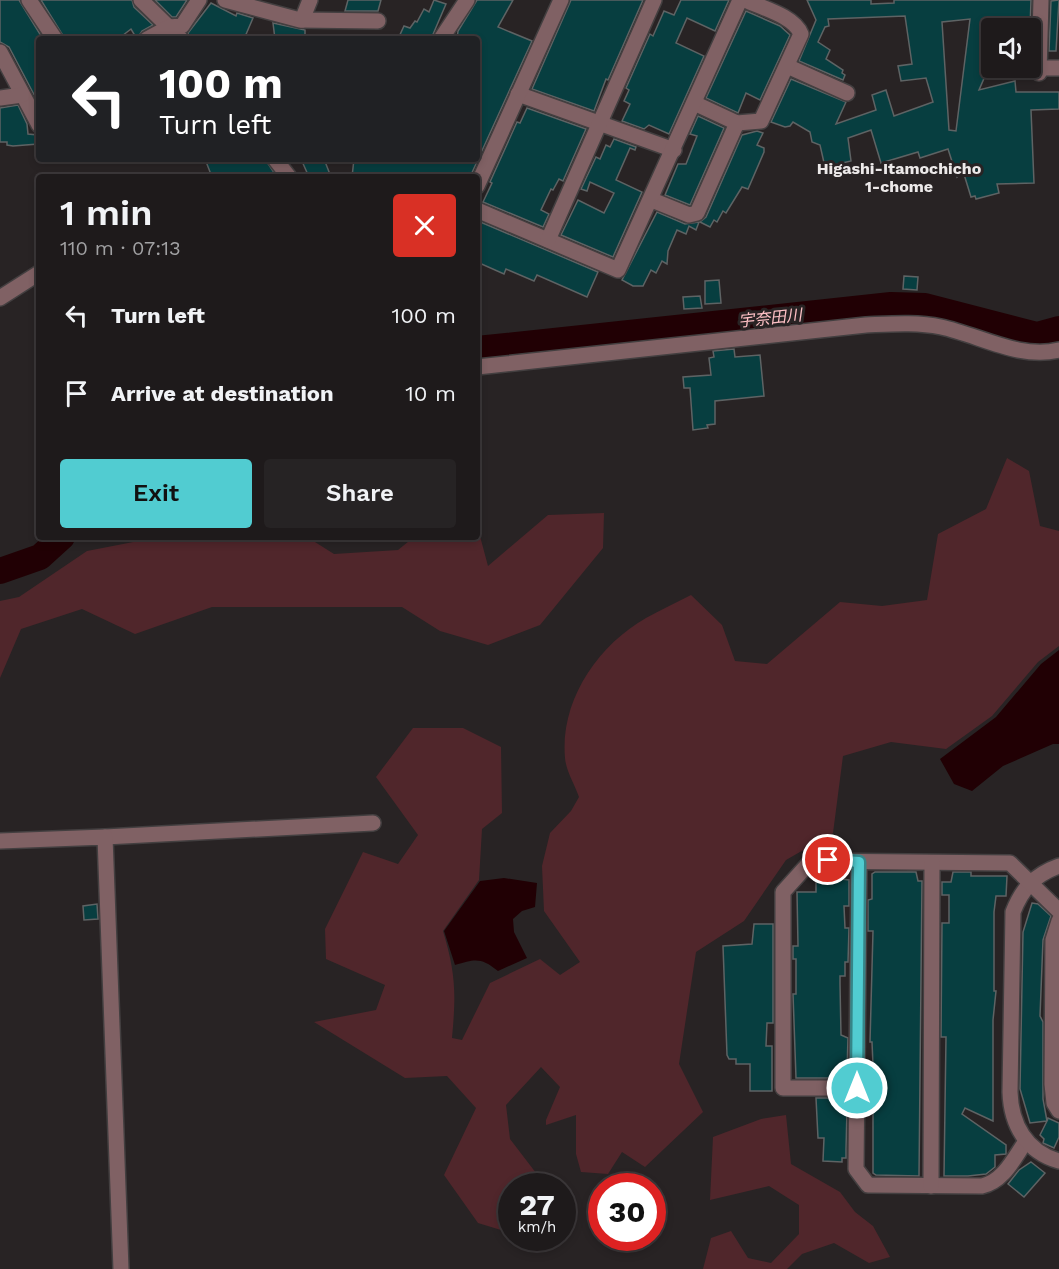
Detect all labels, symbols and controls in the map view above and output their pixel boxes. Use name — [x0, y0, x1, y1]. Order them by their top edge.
map controls — [981, 18, 1041, 78]
button: sound — [981, 18, 1041, 78]
text: 100 m — [159, 59, 283, 108]
icon: left — [60, 60, 138, 138]
text: Turn left — [159, 109, 271, 141]
district label: Higashi-Itamochicho 1-chome — [817, 159, 982, 196]
text: 1 min — [60, 192, 152, 234]
button: close — [393, 194, 456, 257]
text: 110 m · 07:13 — [60, 236, 181, 260]
icon: left — [60, 299, 93, 332]
text: Turn left — [111, 303, 205, 328]
text: 100 m — [392, 303, 456, 328]
water label: 宇奈田川 — [737, 305, 805, 331]
icon: arrive — [60, 377, 93, 410]
text: Arrive at destination — [111, 381, 334, 406]
text: 10 m — [405, 381, 456, 406]
button: Exit — [60, 459, 252, 528]
button: Share — [264, 459, 456, 528]
pin — [802, 834, 853, 885]
icon: arrive — [811, 843, 844, 876]
position arrow — [825, 1056, 889, 1120]
speed limit sign: 30 — [588, 1173, 666, 1251]
text: 27 — [519, 1187, 555, 1222]
text: km/h — [518, 1218, 556, 1236]

